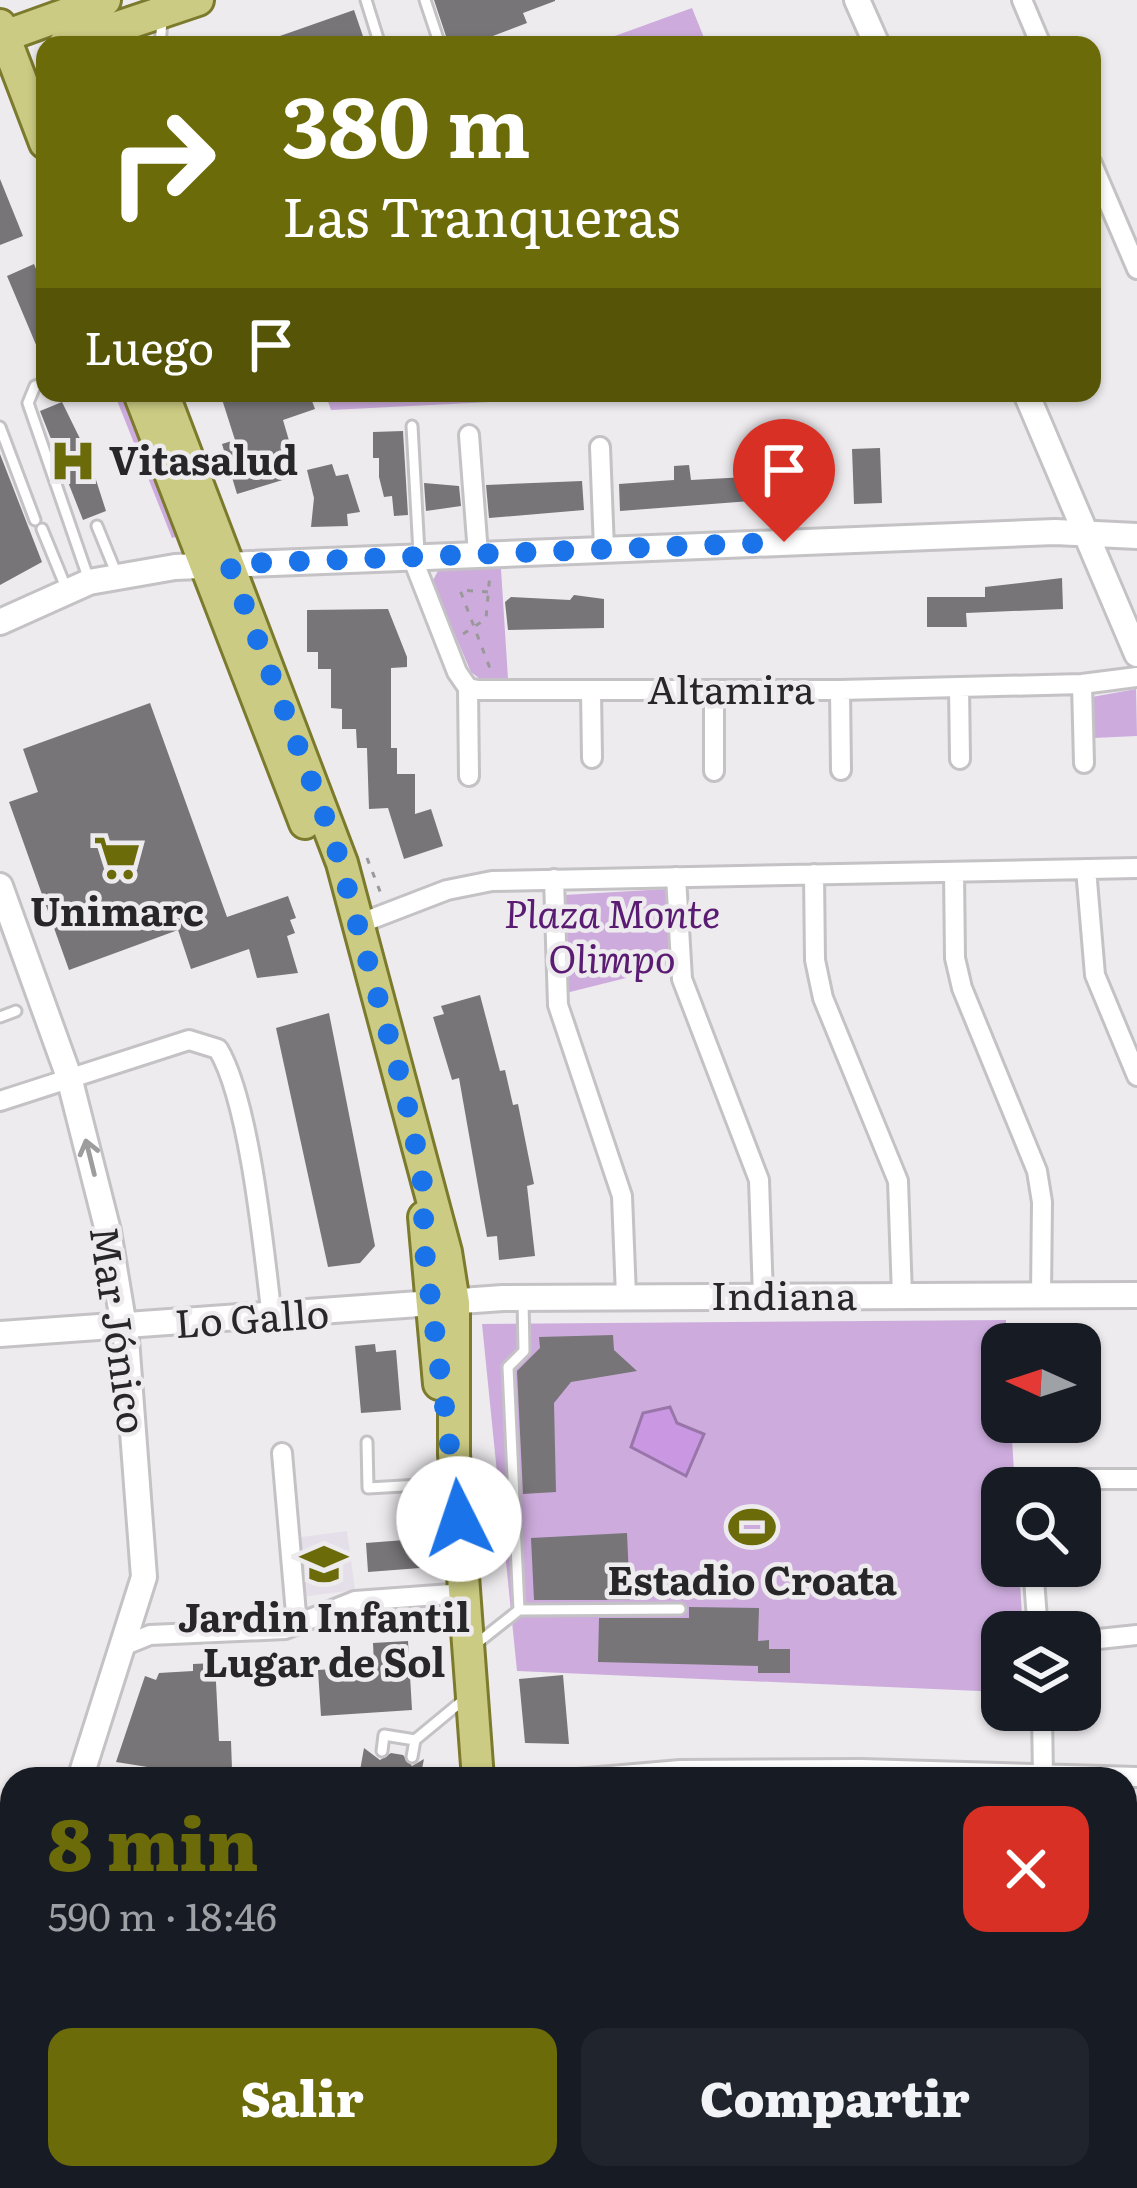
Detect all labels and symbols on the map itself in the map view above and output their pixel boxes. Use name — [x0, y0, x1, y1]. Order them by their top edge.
pin — [733, 419, 835, 542]
place label: Vitasalud — [109, 429, 298, 487]
hospital icon: Vitasalud — [48, 436, 98, 486]
street label: Altamira — [647, 658, 815, 716]
supermarket icon: Unimarc — [92, 833, 142, 883]
place label: Unimarc — [30, 880, 204, 938]
park label: Plaza Monte Olimpo — [504, 882, 720, 985]
one-way arrow — [78, 1139, 100, 1177]
street label: Mar Jónico — [78, 1222, 164, 1437]
street label: Indiana — [711, 1264, 857, 1322]
street label: Lo Gallo — [173, 1282, 331, 1350]
north arrow — [981, 1323, 1101, 1443]
position arrow — [396, 1456, 522, 1582]
sports icon: Estadio Croata — [727, 1502, 777, 1552]
school or university icon: Jardin Infantil Lugar de Sol — [299, 1539, 349, 1589]
place label: Estadio Croata — [607, 1549, 897, 1607]
place label: Jardin Infantil Lugar de Sol — [178, 1586, 470, 1689]

